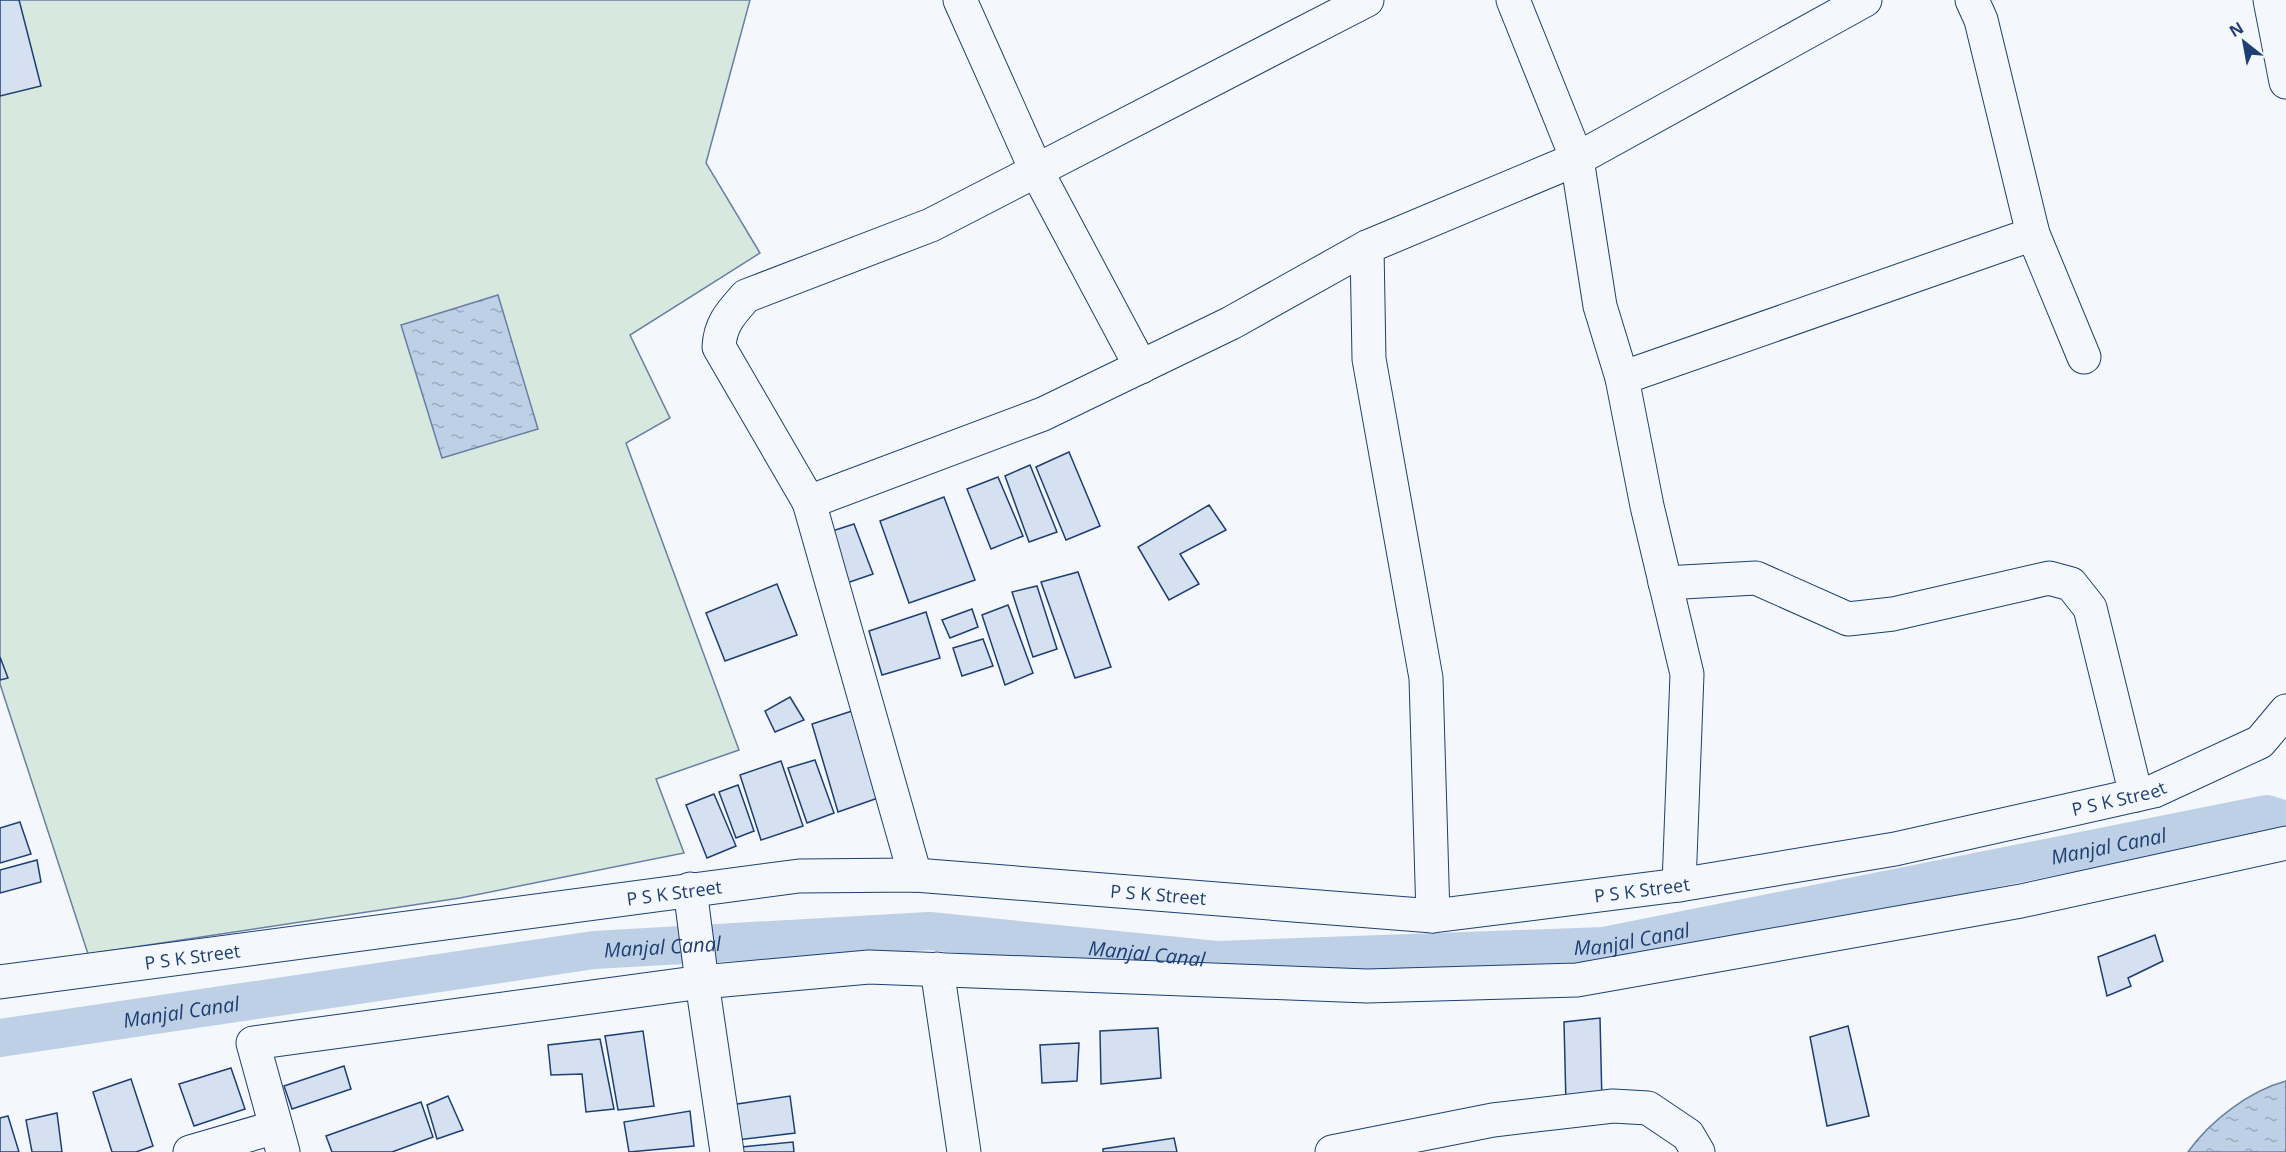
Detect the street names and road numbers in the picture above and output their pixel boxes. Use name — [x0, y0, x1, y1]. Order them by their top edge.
street label: P S K Street — [2069, 775, 2170, 821]
street label: P S K Street — [1593, 871, 1691, 908]
street label: P S K Street — [625, 874, 723, 911]
street label: P S K Street — [1109, 878, 1207, 910]
street label: P S K Street — [143, 938, 242, 975]

